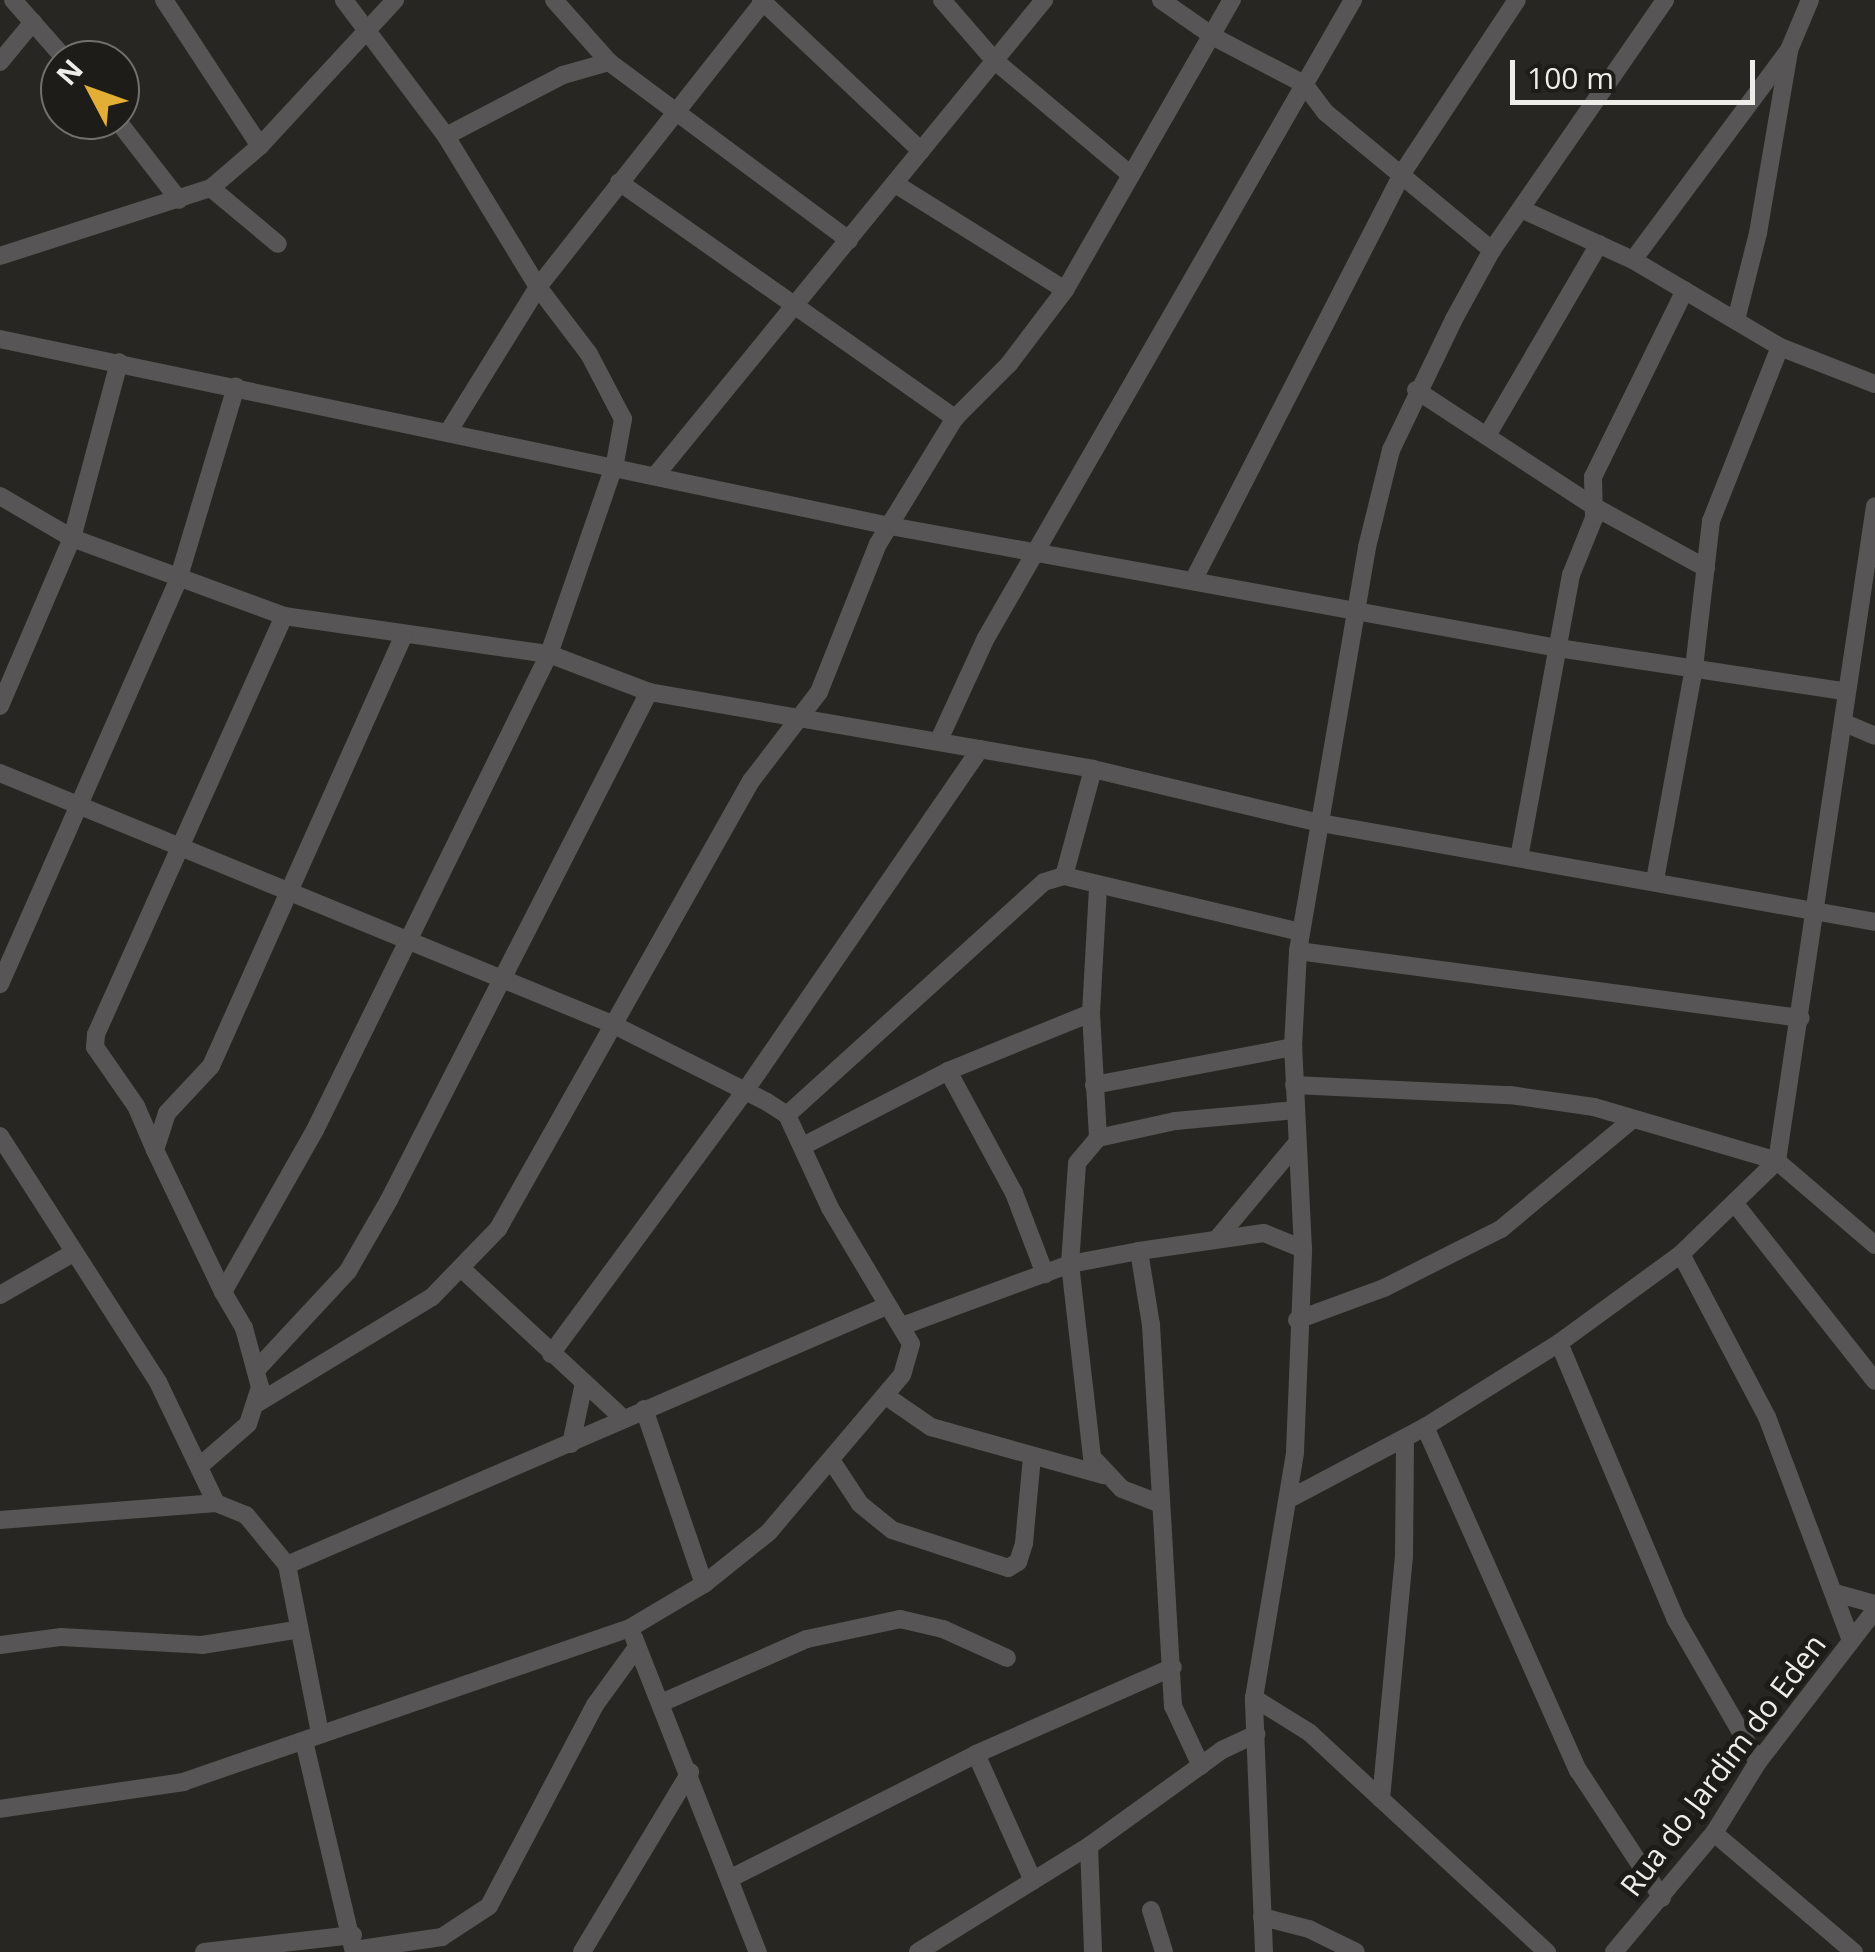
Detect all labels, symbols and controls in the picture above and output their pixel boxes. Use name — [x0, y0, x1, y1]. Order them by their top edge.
north arrow — [40, 40, 140, 140]
scale bar — [1515, 40, 1760, 102]
text: N — [47, 51, 91, 93]
text: 100 m — [1527, 57, 1614, 98]
street label: Rua do Jardim do Eden — [1613, 1627, 1833, 1903]

